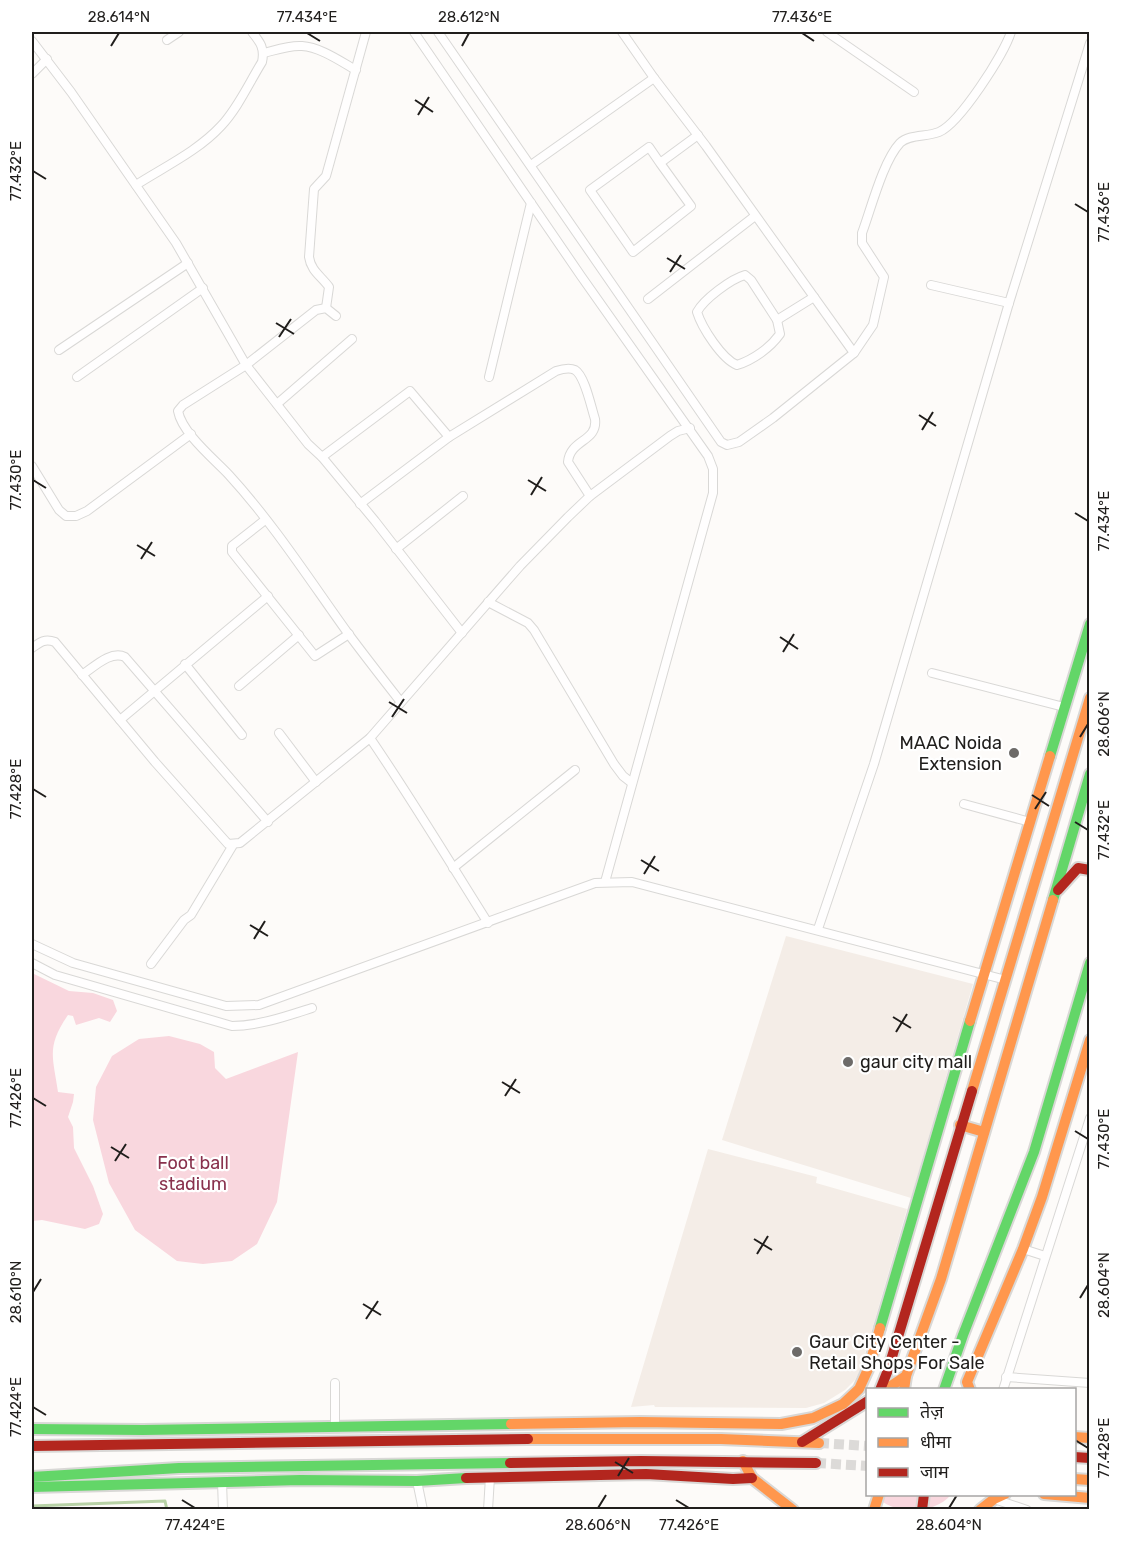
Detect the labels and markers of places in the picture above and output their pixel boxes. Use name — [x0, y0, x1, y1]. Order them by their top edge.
place label: MAAC Noida Extension — [900, 732, 1002, 775]
marker: MAAC Noida Extension — [1007, 746, 1021, 760]
place label: gaur city mall — [860, 1051, 972, 1073]
marker: gaur city mall — [841, 1055, 855, 1069]
place label: Gaur City Center - Retail Shops For Sale — [809, 1331, 985, 1374]
marker: Gaur City Center - Retail Shops For Sale — [790, 1345, 804, 1359]

